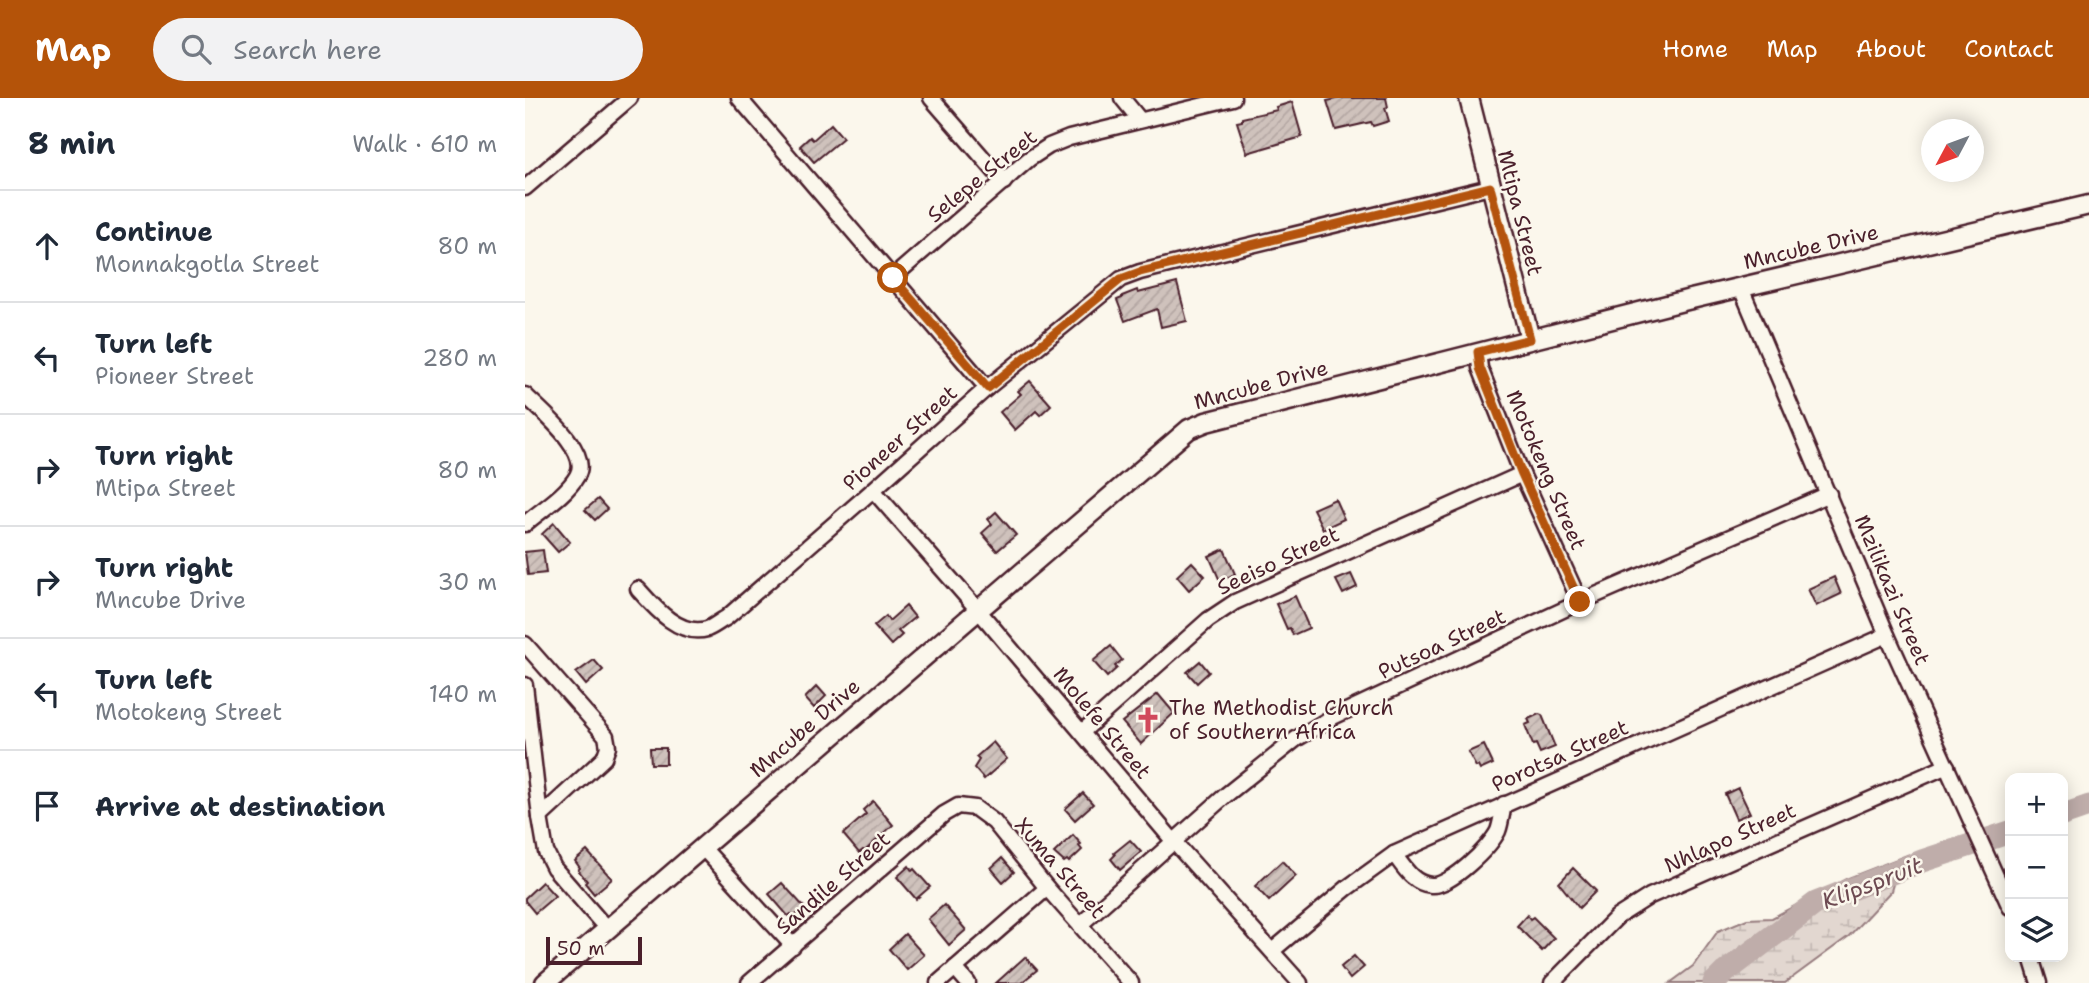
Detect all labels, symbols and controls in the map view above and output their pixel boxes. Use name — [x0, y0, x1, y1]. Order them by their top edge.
search box — [153, 18, 643, 81]
text: Map — [35, 27, 111, 72]
icon: search — [177, 30, 215, 68]
text: Search here — [233, 32, 382, 67]
text: Home — [1662, 33, 1728, 65]
text: Map — [1766, 33, 1818, 65]
text: About — [1856, 33, 1926, 65]
text: Contact — [1964, 33, 2054, 65]
north arrow — [1921, 119, 1984, 182]
text: 8 min — [28, 123, 115, 164]
street label: Selepe Street — [921, 123, 1043, 229]
text: Walk · 610 m — [352, 129, 497, 159]
street label: Mtipa Street — [1491, 147, 1549, 279]
text: Continue — [95, 214, 213, 249]
street label: Mncube Drive — [1741, 218, 1881, 276]
icon: ahead — [28, 227, 66, 265]
text: 80 m — [438, 231, 497, 261]
text: Monnakgotla Street — [95, 249, 320, 279]
route start — [877, 262, 908, 293]
text: Turn left — [95, 326, 212, 361]
icon: left — [28, 339, 66, 377]
text: 280 m — [422, 343, 497, 373]
street label: Mncube Drive — [1191, 354, 1331, 416]
text: Pioneer Street — [95, 361, 254, 391]
street label: Pioneer Street — [837, 379, 963, 497]
street label: Motokeng Street — [1500, 386, 1592, 554]
text: Turn right — [95, 438, 233, 473]
icon: right — [28, 451, 66, 489]
text: 80 m — [438, 455, 497, 485]
text: Mtipa Street — [95, 473, 236, 503]
street label: Mzilikazi Street — [1848, 511, 1936, 669]
street label: Seeiso Street — [1212, 520, 1344, 602]
text: Turn right — [95, 550, 233, 585]
icon: right — [28, 563, 66, 601]
text: 30 m — [438, 567, 497, 597]
text: Mncube Drive — [95, 585, 246, 615]
route end — [1564, 586, 1595, 617]
street label: Putsoa Street — [1374, 602, 1510, 686]
street label: Molefe Street — [1047, 661, 1157, 785]
text: Turn left — [95, 662, 212, 697]
street label: Mncube Drive — [744, 672, 866, 784]
icon: left — [28, 675, 66, 713]
text: 140 m — [429, 679, 497, 709]
place label: The Methodist Church of Southern Africa — [1169, 694, 1394, 746]
text: Motokeng Street — [95, 697, 282, 727]
church icon: The Methodist Church of Southern Africa — [1133, 705, 1163, 735]
street label: Porotsa Street — [1487, 713, 1633, 799]
map controls — [2005, 773, 2068, 962]
button: + — [2005, 773, 2068, 836]
icon: arrive — [28, 787, 66, 825]
text: Arrive at destination — [95, 789, 385, 824]
street label: Nhlapo Street — [1660, 796, 1800, 880]
street label: Xuma Street — [1008, 812, 1112, 924]
street label: Sandile Street — [770, 825, 896, 941]
button: − — [2005, 836, 2068, 899]
water label: Klipspruit — [1817, 850, 1927, 916]
button: layers — [2005, 899, 2068, 962]
scale bar — [546, 934, 642, 966]
text: 50 m — [557, 936, 605, 961]

